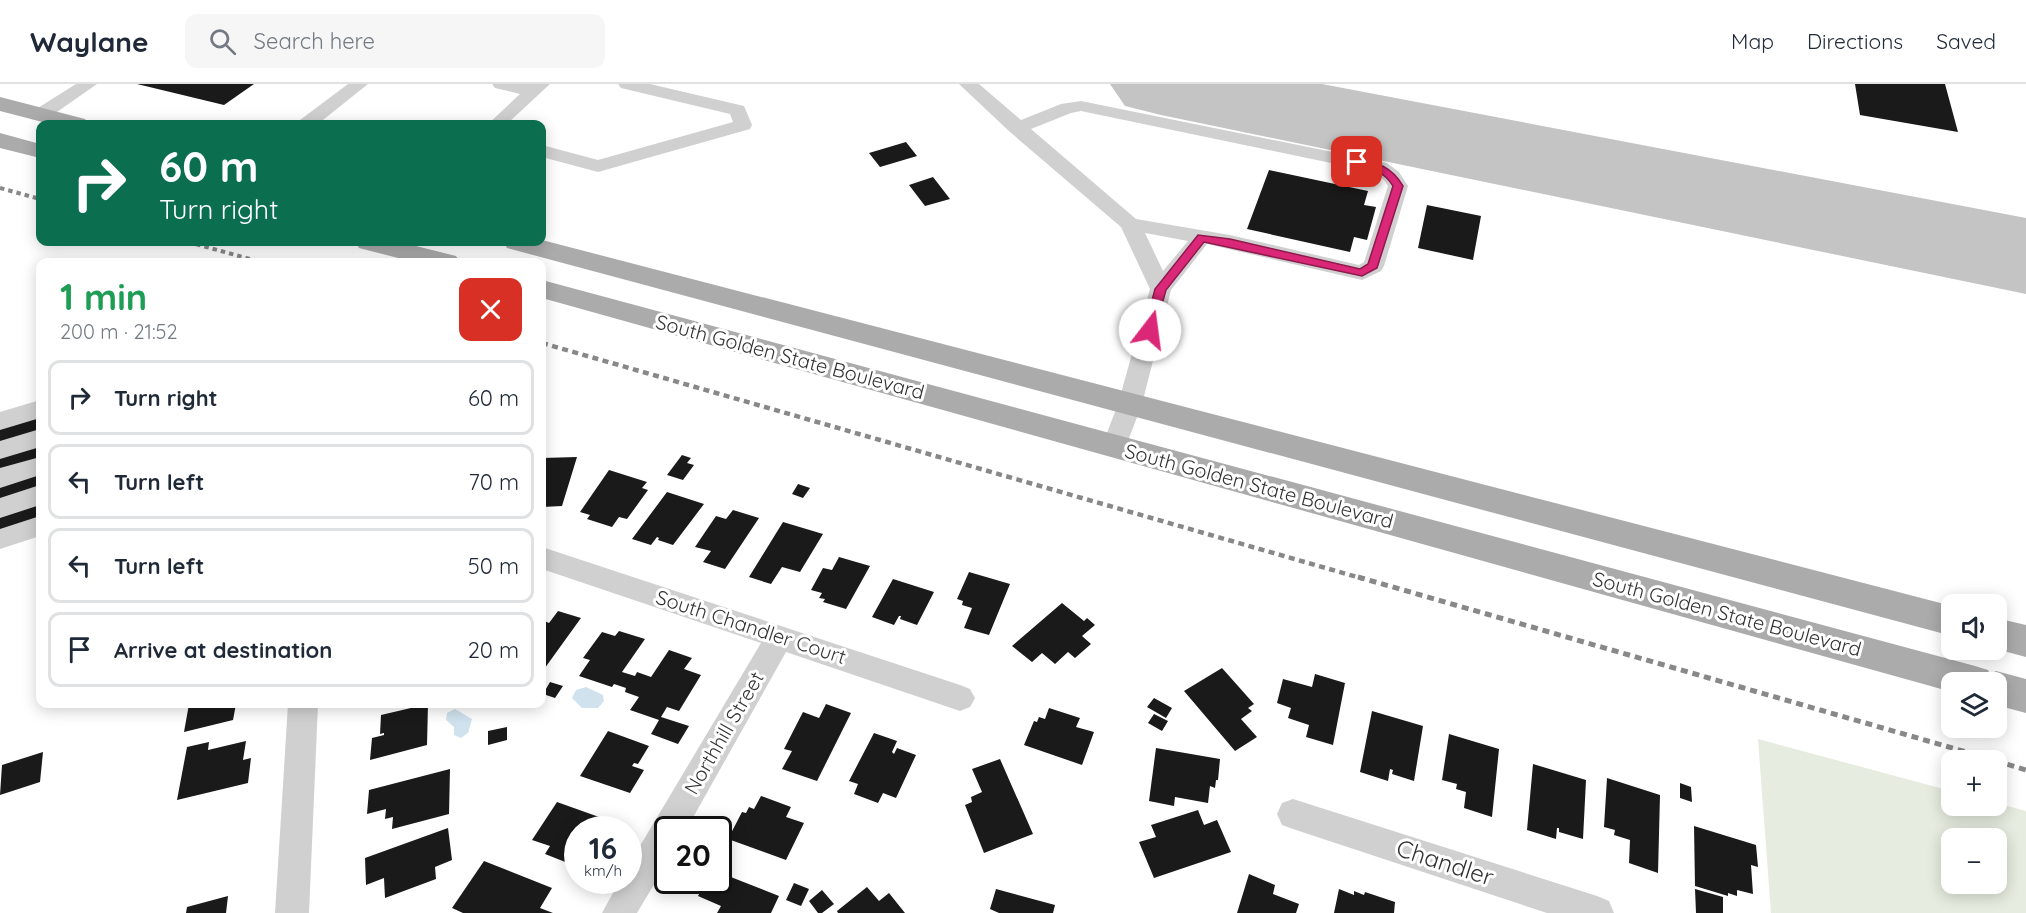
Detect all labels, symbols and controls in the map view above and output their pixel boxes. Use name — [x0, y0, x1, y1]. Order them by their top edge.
search box — [185, 14, 605, 68]
text: Waylane — [30, 24, 149, 59]
icon: search — [206, 25, 239, 58]
text: Search here — [254, 27, 375, 55]
text: Map — [1731, 28, 1774, 54]
text: Directions — [1807, 28, 1903, 54]
text: Saved — [1936, 28, 1996, 54]
pin — [1331, 136, 1382, 187]
text: 60 m — [159, 140, 259, 193]
icon: right — [60, 144, 138, 222]
icon: arrive — [1340, 145, 1373, 178]
text: Turn right — [159, 192, 278, 226]
text: 1 min — [60, 274, 147, 319]
button: close — [459, 278, 522, 341]
position arrow — [1118, 298, 1182, 362]
street label: South Golden State Boulevard — [653, 309, 927, 404]
text: 200 m · 21:52 — [60, 319, 178, 344]
icon: right — [63, 381, 96, 414]
text: Turn right — [114, 384, 218, 412]
text: 60 m — [468, 384, 519, 412]
street label: South Golden State Boulevard — [1122, 438, 1396, 533]
icon: left — [63, 465, 96, 498]
text: Turn left — [114, 468, 204, 496]
text: 70 m — [469, 468, 519, 496]
icon: left — [63, 549, 96, 582]
text: Turn left — [114, 552, 204, 580]
text: 50 m — [468, 552, 519, 580]
street label: South Golden State Boulevard — [1590, 566, 1864, 661]
street label: South Chandler Court — [653, 584, 850, 669]
map controls — [1941, 594, 2007, 894]
button: sound — [1941, 594, 2007, 660]
icon: arrive — [63, 633, 96, 666]
text: Arrive at destination — [114, 636, 332, 664]
text: 20 m — [468, 636, 519, 664]
street label: Northhill Street — [678, 667, 769, 799]
button: layers — [1941, 672, 2007, 738]
button: + — [1941, 750, 2007, 816]
speed limit sign: 20 — [654, 816, 732, 894]
button: − — [1941, 828, 2007, 894]
text: 16 — [589, 829, 617, 867]
street label: Chandler — [1393, 832, 1498, 892]
text: km/h — [584, 861, 622, 880]

